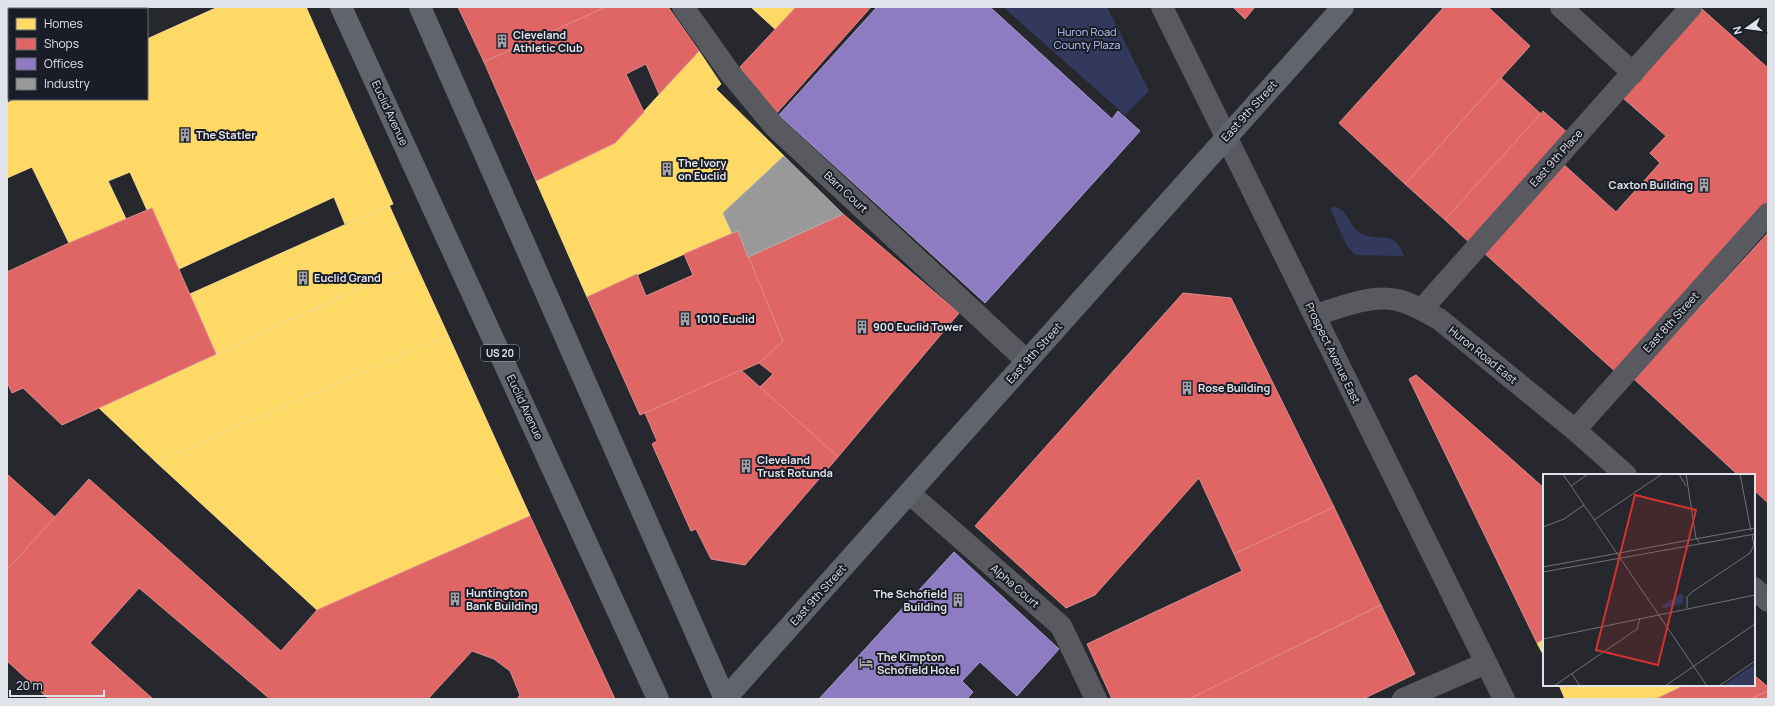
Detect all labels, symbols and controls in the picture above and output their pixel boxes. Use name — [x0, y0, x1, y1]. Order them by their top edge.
legend — [8, 8, 148, 100]
north arrow — [1727, 8, 1767, 48]
text: Homes — [44, 15, 83, 32]
park label: Huron Road County Plaza — [1054, 24, 1120, 52]
text: N — [1729, 25, 1745, 36]
place label: Cleveland Athletic Club — [513, 27, 583, 55]
building icon: Cleveland Athletic Club — [494, 33, 510, 49]
text: Shops — [44, 35, 79, 52]
text: Offices — [44, 55, 83, 72]
text: Industry — [44, 75, 90, 92]
street label: East 9th Street — [1217, 77, 1280, 144]
street label: Euclid Avenue — [369, 78, 412, 148]
street label: East 9th Place — [1526, 125, 1586, 190]
building icon: The Statler — [177, 127, 193, 143]
place label: The Statler — [196, 127, 256, 142]
place label: The Ivory on Euclid — [678, 155, 727, 183]
building icon: The Ivory on Euclid — [659, 161, 675, 177]
street label: Barn Court — [821, 167, 872, 216]
place label: Caxton Building — [1609, 177, 1693, 192]
building icon: Caxton Building — [1696, 177, 1712, 193]
building icon: Euclid Grand — [295, 270, 311, 286]
place label: Euclid Grand — [314, 270, 381, 285]
street label: East 8th Street — [1639, 288, 1702, 355]
street label: Prospect Avenue East — [1302, 300, 1364, 406]
building icon: 1010 Euclid — [677, 311, 693, 327]
place label: 1010 Euclid — [696, 311, 755, 326]
building icon: 900 Euclid Tower — [854, 319, 870, 335]
place label: 900 Euclid Tower — [873, 319, 964, 334]
street label: East 9th Street — [1002, 319, 1065, 386]
street label: Huron Road East — [1446, 322, 1521, 387]
road number: US 20 — [481, 345, 519, 361]
street label: Euclid Avenue — [504, 372, 547, 442]
building icon: Rose Building — [1179, 380, 1195, 396]
place label: Rose Building — [1198, 380, 1270, 395]
place label: Cleveland Trust Rotunda — [757, 452, 833, 480]
building icon: Cleveland Trust Rotunda — [738, 458, 754, 474]
inset map — [1543, 474, 1755, 686]
street label: Alpha Court — [988, 560, 1043, 611]
street label: East 9th Street — [786, 561, 849, 628]
place label: Huntington Bank Building — [466, 585, 538, 613]
place label: The Schofield Building — [873, 586, 947, 614]
building icon: Huntington Bank Building — [447, 591, 463, 607]
building icon: The Schofield Building — [950, 592, 966, 608]
place label: The Kimpton Schofield Hotel — [877, 649, 959, 677]
hotel icon: The Kimpton Schofield Hotel — [858, 655, 874, 671]
scale bar — [10, 672, 104, 698]
text: 20 m — [16, 677, 43, 694]

